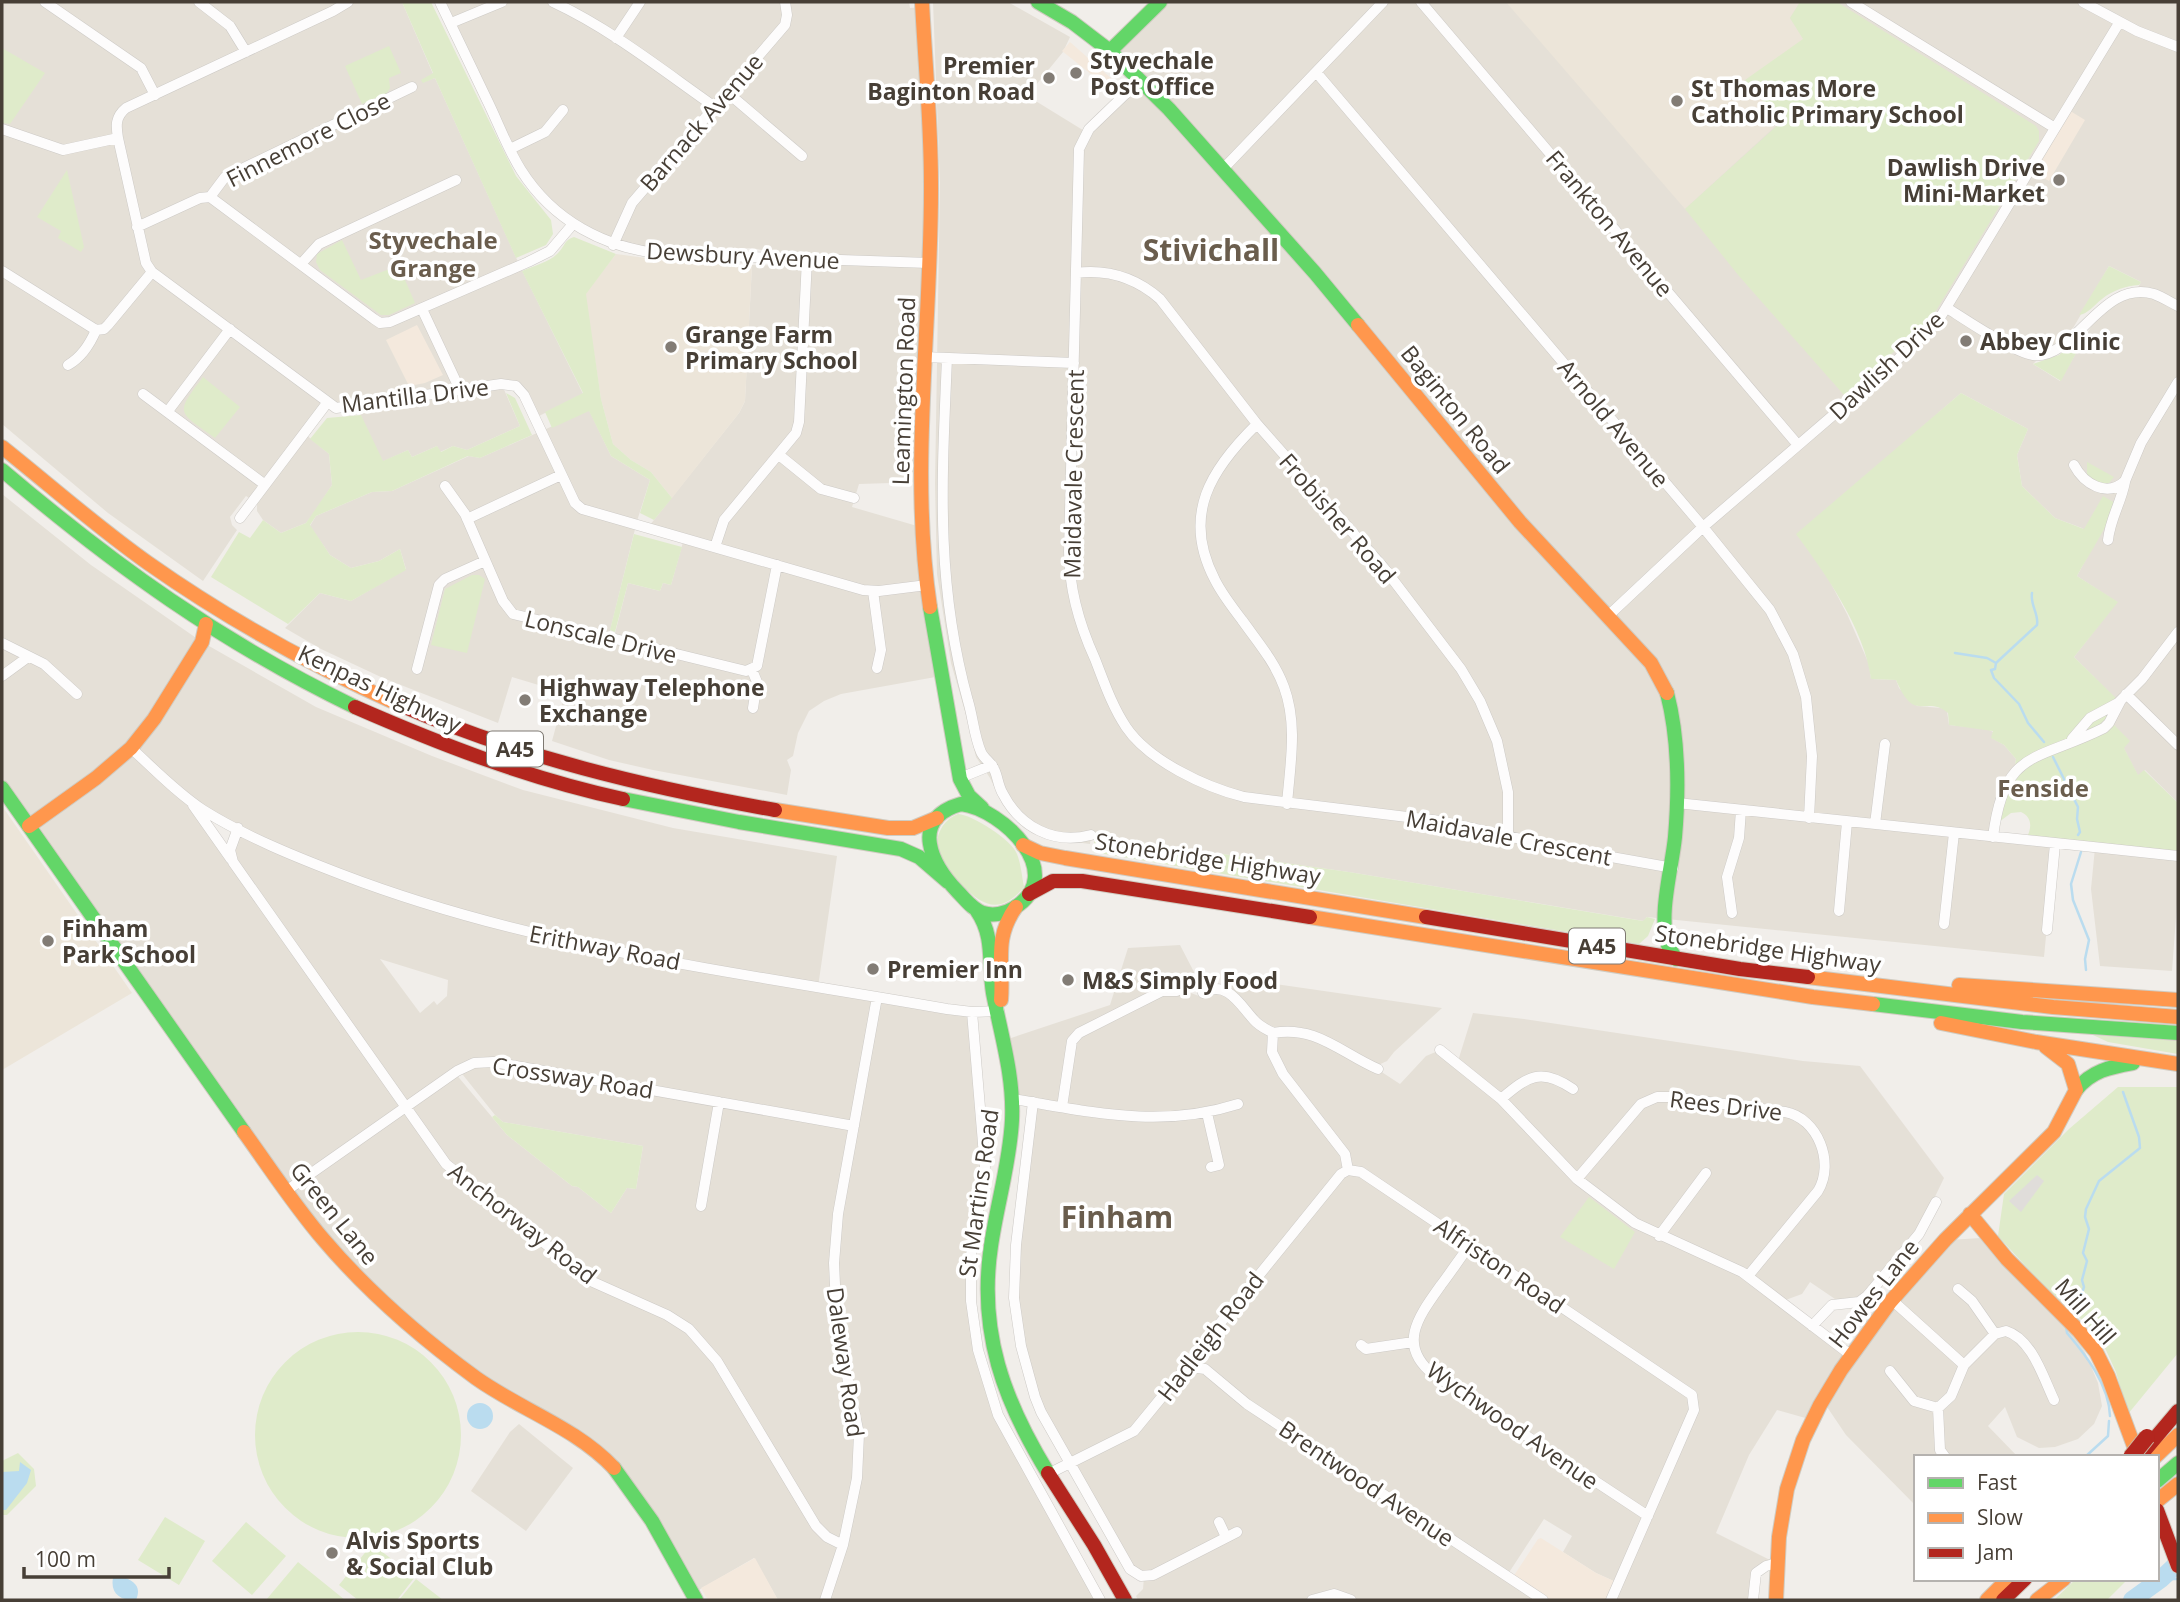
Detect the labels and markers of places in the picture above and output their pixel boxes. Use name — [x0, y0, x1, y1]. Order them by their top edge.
place label: Styvechale Post Office — [1090, 44, 1215, 102]
place label: Premier Baginton Road — [867, 49, 1035, 107]
marker: Styvechale Post Office — [1068, 65, 1084, 81]
marker: Premier Baginton Road — [1041, 70, 1057, 86]
place label: St Thomas More Catholic Primary School — [1691, 72, 1964, 130]
marker: St Thomas More Catholic Primary School — [1669, 93, 1685, 109]
place label: Dawlish Drive Mini-Market — [1887, 151, 2045, 209]
marker: Dawlish Drive Mini-Market — [2051, 172, 2067, 188]
place label: Grange Farm Primary School — [685, 318, 858, 376]
place label: Abbey Clinic — [1980, 325, 2120, 357]
marker: Abbey Clinic — [1958, 333, 1974, 349]
marker: Grange Farm Primary School — [663, 339, 679, 355]
place label: Highway Telephone Exchange — [539, 671, 765, 729]
marker: Highway Telephone Exchange — [517, 692, 533, 708]
place label: Finham Park School — [62, 912, 196, 970]
marker: Finham Park School — [40, 933, 56, 949]
place label: Premier Inn — [887, 953, 1023, 985]
marker: Premier Inn — [865, 961, 881, 977]
place label: M&S Simply Food — [1082, 964, 1278, 996]
marker: M&S Simply Food — [1060, 972, 1076, 988]
place label: Alvis Sports & Social Club — [346, 1524, 493, 1582]
marker: Alvis Sports & Social Club — [324, 1545, 340, 1561]

